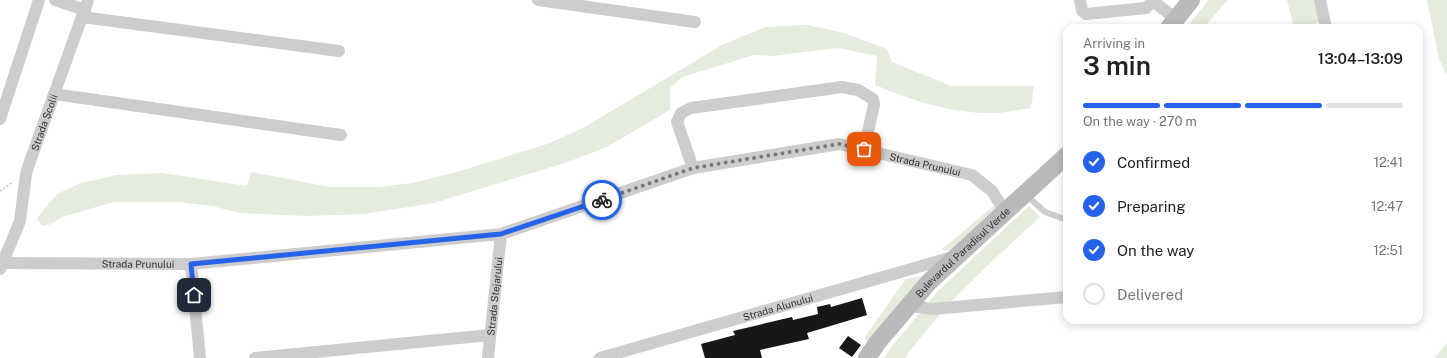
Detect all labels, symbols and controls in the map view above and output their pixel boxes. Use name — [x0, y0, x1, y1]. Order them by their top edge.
text: Arriving in — [1083, 36, 1145, 51]
text: 3 min — [1083, 50, 1151, 81]
text: 13:04–13:09 — [1318, 50, 1403, 67]
street label: Strada Școlii — [28, 92, 60, 152]
text: On the way · 270 m — [1083, 114, 1197, 129]
pin — [847, 132, 881, 166]
icon: bag — [853, 138, 875, 160]
street label: Strada Prunului — [889, 150, 962, 178]
icon: check — [1083, 151, 1105, 173]
text: Confirmed — [1117, 154, 1190, 171]
text: 12:41 — [1374, 155, 1403, 170]
courier — [582, 180, 622, 220]
icon: bike — [591, 189, 613, 211]
icon: check — [1083, 195, 1105, 217]
text: Preparing — [1117, 198, 1186, 215]
text: 12:47 — [1371, 199, 1403, 214]
street label: Bulevardul Paradisul Verde — [913, 204, 1013, 300]
icon: check — [1083, 239, 1105, 261]
text: On the way — [1117, 242, 1194, 259]
text: 12:51 — [1373, 243, 1403, 258]
street label: Strada Stejarului — [484, 257, 505, 336]
street label: Strada Prunului — [102, 258, 174, 270]
pin — [177, 278, 211, 312]
icon: home — [183, 284, 205, 306]
text: Delivered — [1117, 286, 1183, 303]
street label: Strada Alunului — [741, 291, 814, 323]

